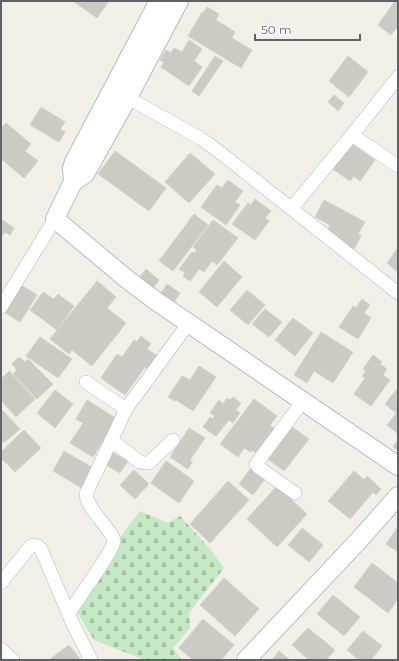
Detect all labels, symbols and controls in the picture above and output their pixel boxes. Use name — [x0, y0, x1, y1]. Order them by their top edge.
scale bar — [255, 16, 360, 42]
text: 50 m — [261, 22, 292, 37]

